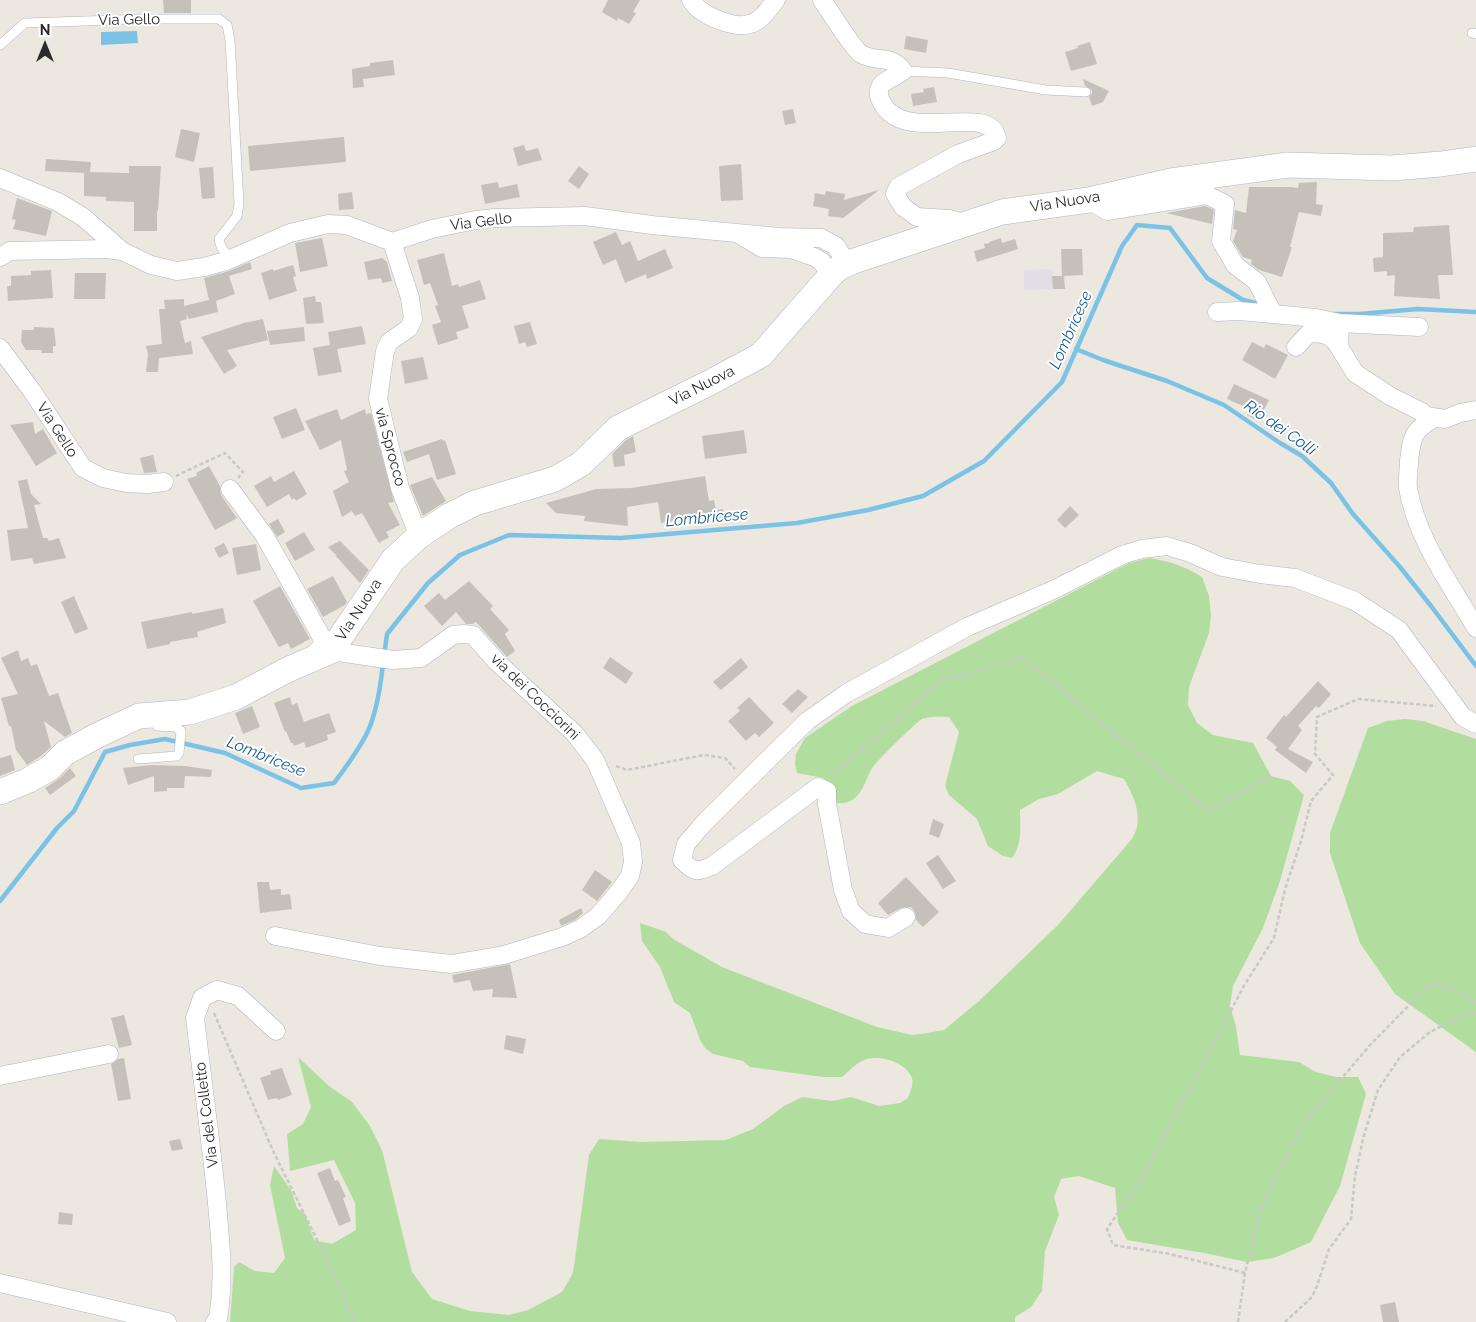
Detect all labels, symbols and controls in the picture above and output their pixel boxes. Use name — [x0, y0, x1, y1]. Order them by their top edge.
street label: Via Gello — [98, 10, 160, 30]
north arrow — [20, 20, 70, 70]
text: N — [40, 22, 50, 38]
street label: Via Nuova — [1029, 188, 1101, 216]
street label: Via Gello — [449, 209, 513, 235]
water label: Lombricese — [1045, 288, 1097, 372]
street label: Via Nuova — [666, 362, 738, 410]
water label: Rio dei Colli — [1240, 396, 1320, 460]
street label: Via Gello — [33, 399, 81, 461]
street label: via Sprocco — [371, 406, 409, 488]
water label: Lombricese — [665, 505, 749, 531]
street label: Via Nuova — [332, 576, 386, 644]
street label: via dei Cocciorini — [487, 650, 583, 744]
water label: Lombricese — [224, 733, 308, 781]
street label: Via del Colletto — [192, 1061, 222, 1169]

